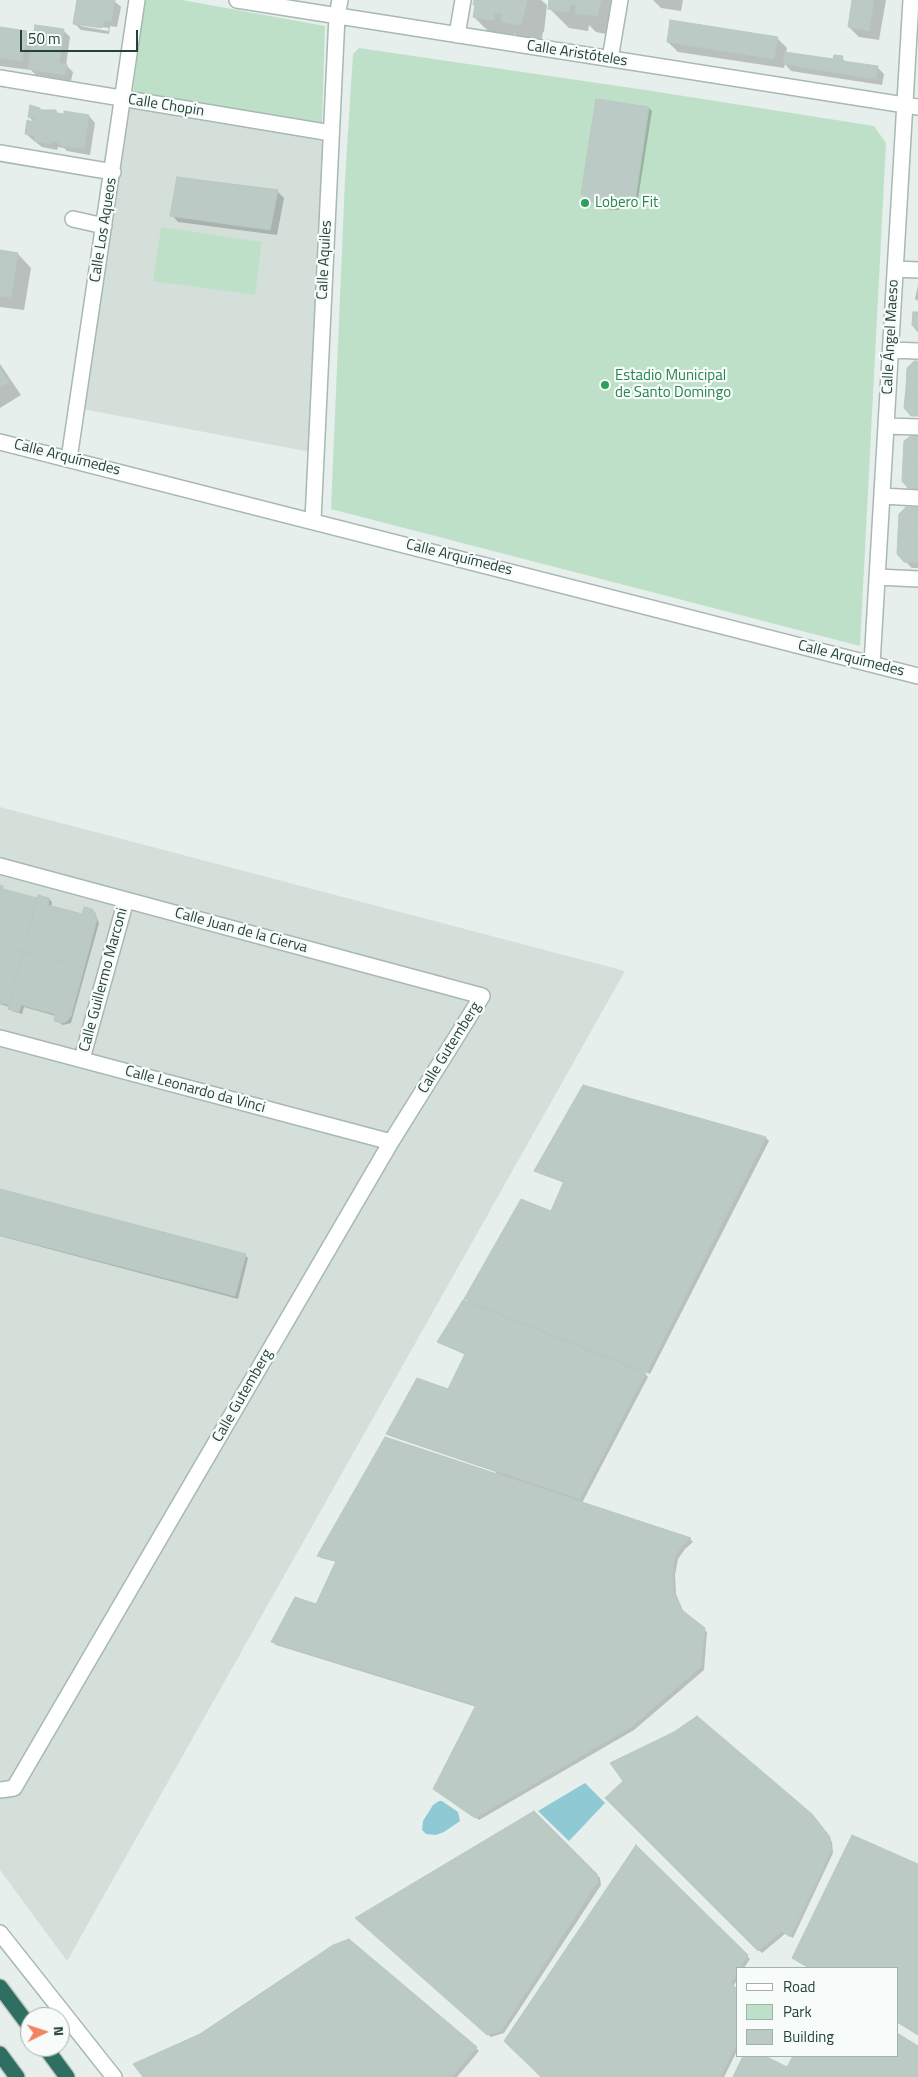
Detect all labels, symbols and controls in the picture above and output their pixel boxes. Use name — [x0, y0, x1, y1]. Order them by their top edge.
scale bar — [22, 20, 140, 52]
text: 50 m — [28, 27, 61, 50]
street label: Calle Aristóteles — [525, 37, 629, 71]
street label: Calle Chopin — [127, 91, 205, 121]
street label: Calle Los Aqueos — [87, 176, 121, 284]
place label: Lobero Fit — [595, 194, 658, 212]
marker: Lobero Fit — [579, 197, 591, 209]
street label: Calle Aquiles — [314, 220, 336, 300]
street label: Calle Ángel Maeso — [879, 279, 903, 395]
place label: Estadio Municipal de Santo Domingo — [615, 367, 731, 402]
marker: Estadio Municipal de Santo Domingo — [599, 379, 611, 391]
street label: Calle Arquímedes — [12, 436, 122, 480]
street label: Calle Arquímedes — [404, 536, 514, 580]
street label: Calle Arquímedes — [796, 637, 906, 681]
street label: Calle Juan de la Cierva — [173, 905, 309, 957]
street label: Calle Guillermo Marconi — [76, 906, 132, 1054]
street label: Calle Gutemberg — [415, 999, 485, 1097]
street label: Calle Leonardo da Vinci — [123, 1063, 267, 1117]
street label: Calle Gutemberg — [209, 1346, 277, 1446]
legend — [736, 1967, 898, 2057]
text: Road — [783, 1975, 815, 1998]
text: Park — [783, 2000, 812, 2023]
north arrow — [20, 2007, 70, 2057]
text: N — [49, 2025, 70, 2037]
text: Building — [783, 2025, 834, 2048]

